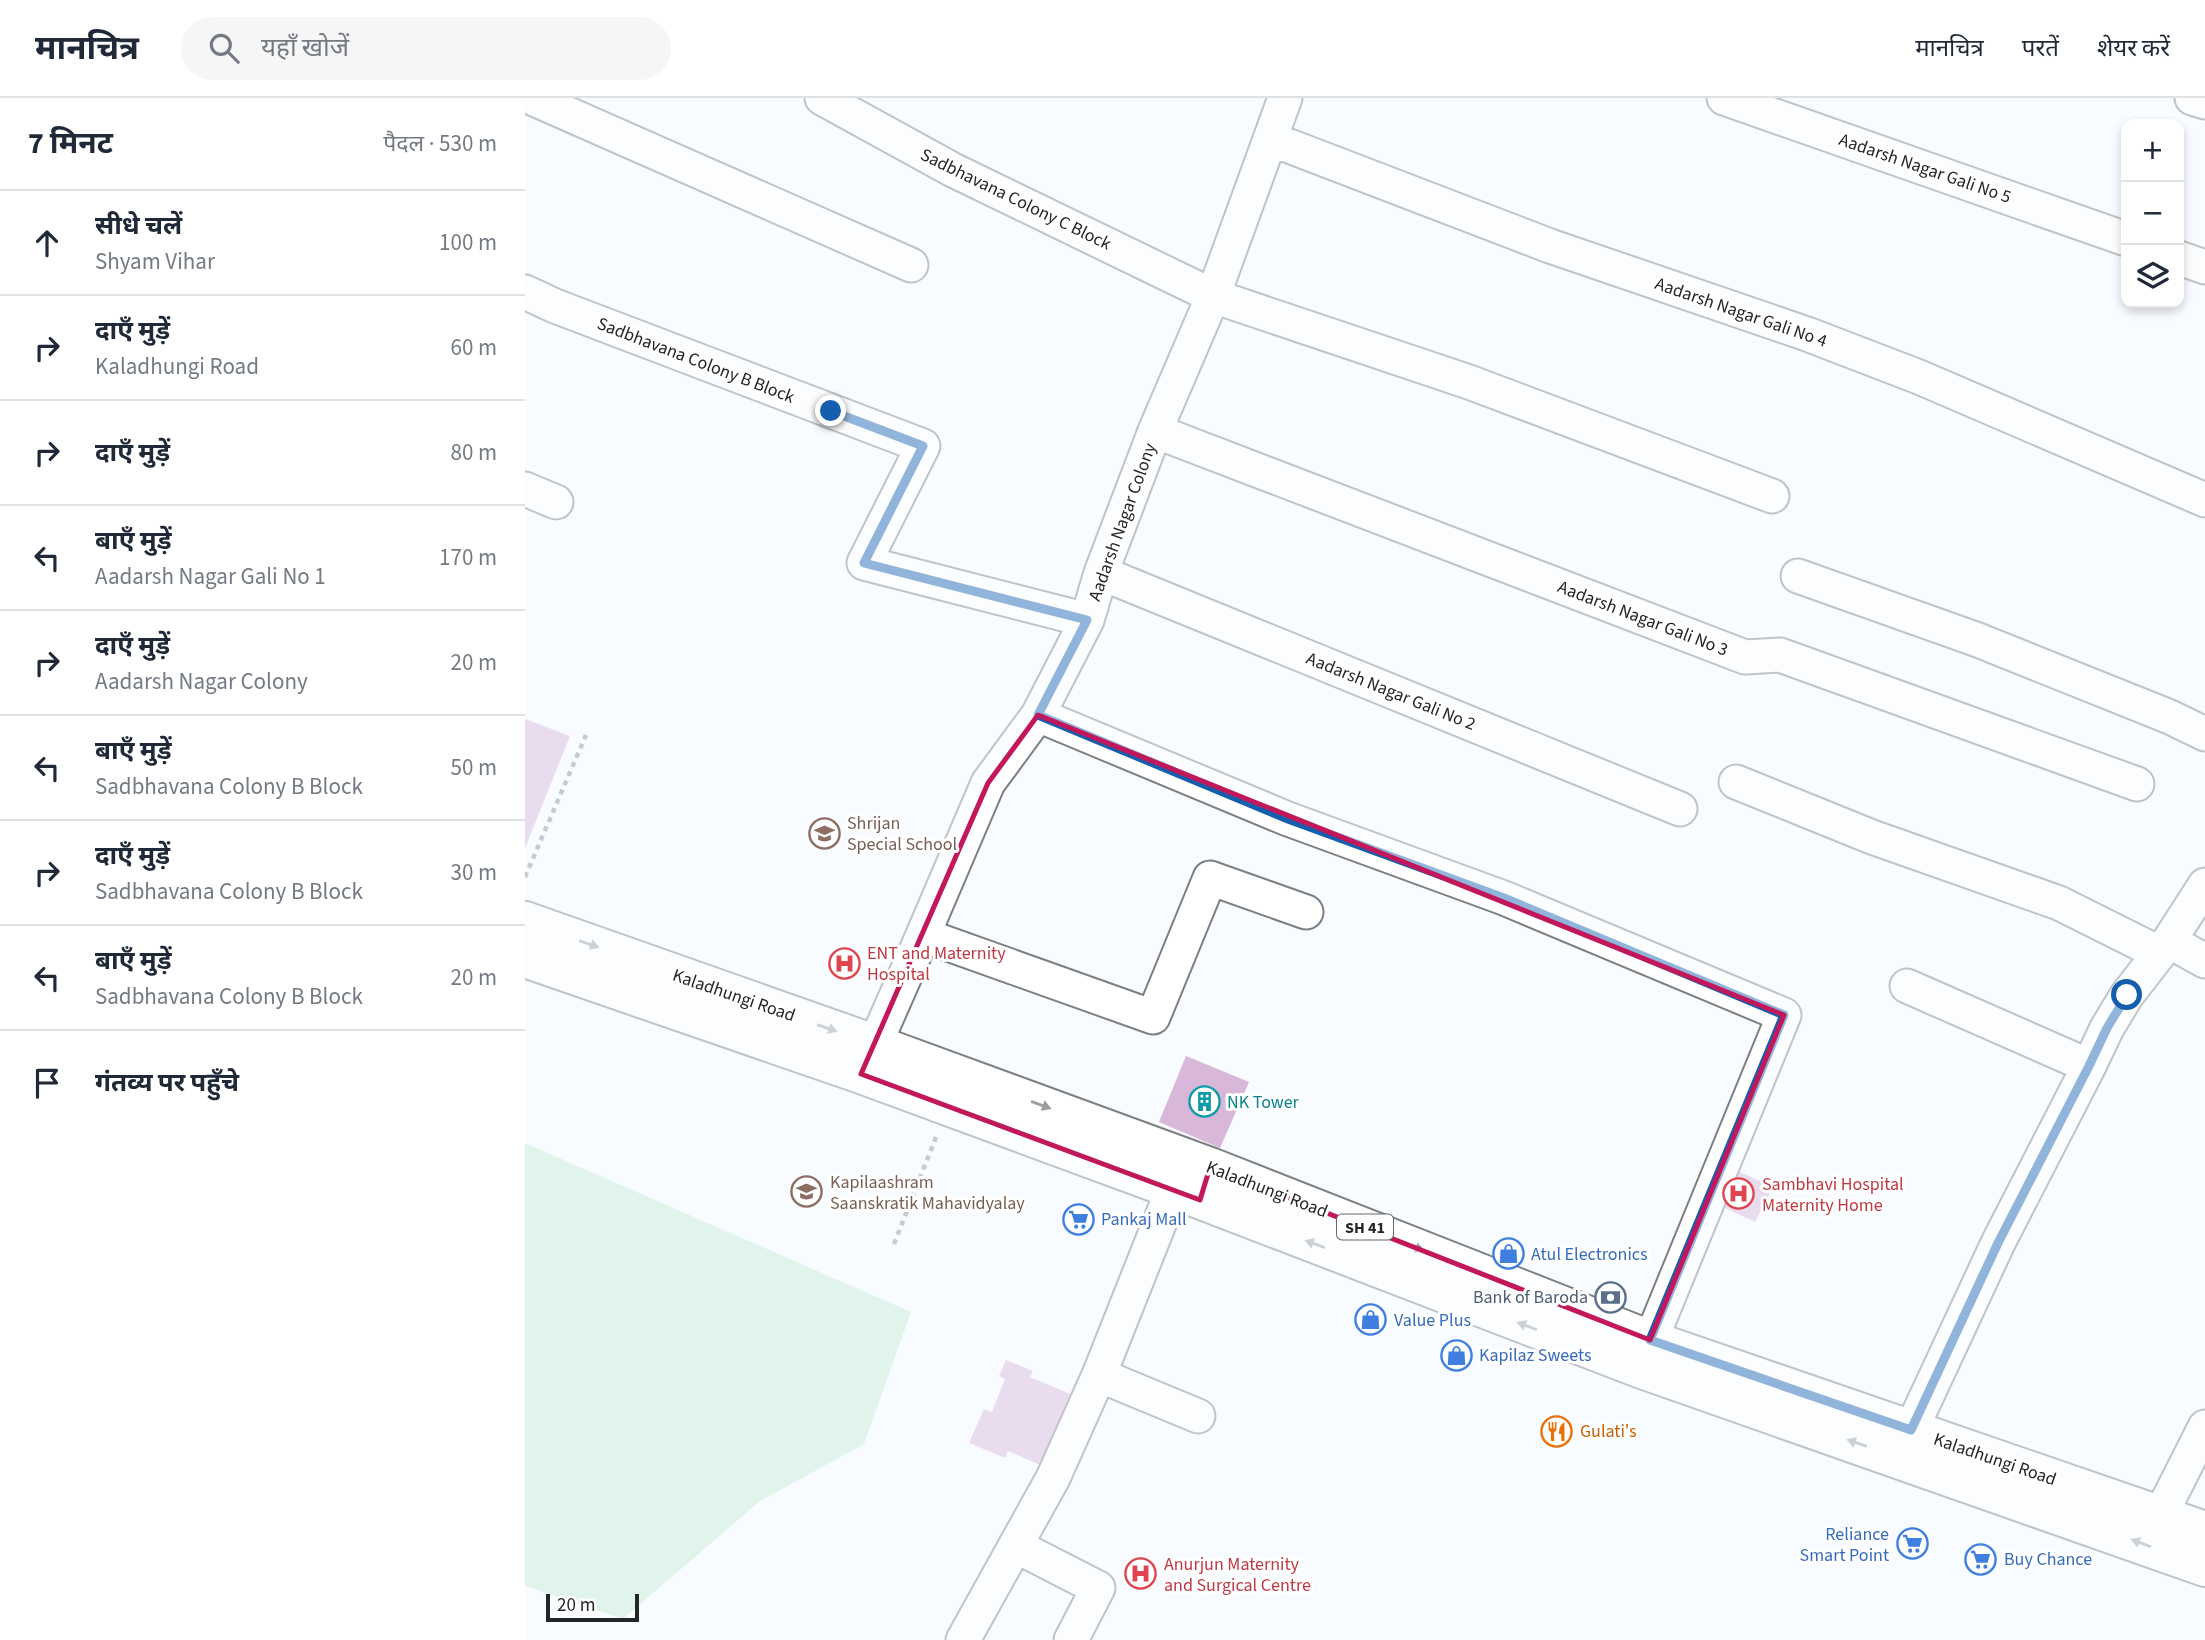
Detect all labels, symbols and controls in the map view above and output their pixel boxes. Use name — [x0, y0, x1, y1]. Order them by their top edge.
search box — [181, 17, 671, 80]
text: मानचित्र — [35, 25, 139, 72]
icon: search — [205, 29, 243, 67]
text: यहाँ खोजें — [261, 29, 349, 66]
text: मानचित्र — [1915, 31, 1984, 66]
text: परतें — [2022, 31, 2059, 66]
text: शेयर करें — [2097, 31, 2170, 66]
map controls — [2121, 119, 2184, 308]
button: + — [2121, 119, 2184, 182]
text: 7 मिनट — [28, 122, 113, 165]
text: पैदल · 530 m — [383, 127, 497, 160]
street label: Aadarsh Nagar Gali No 5 — [1835, 127, 2014, 210]
street label: Sadbhavana Colony C Block — [916, 142, 1115, 257]
button: − — [2121, 182, 2184, 245]
text: सीधे चलें — [95, 207, 182, 244]
icon: ahead — [28, 224, 66, 262]
text: 100 m — [439, 226, 497, 259]
text: Shyam Vihar — [95, 245, 215, 278]
button: layers — [2121, 245, 2184, 308]
street label: Aadarsh Nagar Gali No 4 — [1651, 271, 1830, 354]
street label: Sadbhavana Colony B Block — [594, 311, 798, 410]
text: दाएँ मुड़ें — [95, 312, 170, 349]
icon: right — [28, 329, 66, 367]
text: 60 m — [450, 331, 497, 364]
text: Kaladhungi Road — [95, 350, 259, 383]
route end — [815, 395, 846, 426]
icon: right — [28, 434, 66, 472]
text: दाएँ मुड़ें — [95, 434, 170, 471]
text: 80 m — [450, 436, 497, 469]
street label: Aadarsh Nagar Colony — [1082, 439, 1163, 605]
text: बाएँ मुड़ें — [95, 522, 172, 559]
icon: left — [28, 539, 66, 577]
text: 170 m — [439, 541, 497, 574]
text: Aadarsh Nagar Gali No 1 — [95, 560, 326, 593]
street label: Aadarsh Nagar Gali No 3 — [1554, 574, 1732, 663]
text: दाएँ मुड़ें — [95, 627, 170, 664]
icon: right — [28, 644, 66, 682]
text: 20 m — [450, 646, 497, 679]
street label: Aadarsh Nagar Gali No 2 — [1302, 646, 1479, 737]
text: Aadarsh Nagar Colony — [95, 665, 308, 698]
text: बाएँ मुड़ें — [95, 732, 172, 769]
icon: left — [28, 749, 66, 787]
text: 50 m — [450, 751, 497, 784]
text: Sadbhavana Colony B Block — [95, 770, 363, 803]
place label: Shrijan Special School — [847, 811, 957, 857]
school or university icon: Shrijan Special School — [807, 816, 841, 850]
text: दाएँ मुड़ें — [95, 837, 170, 874]
icon: right — [28, 854, 66, 892]
text: 30 m — [450, 856, 497, 889]
text: Sadbhavana Colony B Block — [95, 875, 363, 908]
one-way arrow — [579, 939, 600, 950]
place label: ENT and Maternity Hospital — [867, 941, 1006, 987]
text: बाएँ मुड़ें — [95, 942, 172, 979]
hospital icon: ENT and Maternity Hospital — [827, 946, 861, 980]
icon: left — [28, 959, 66, 997]
text: 20 m — [450, 961, 497, 994]
street label: Kaladhungi Road — [669, 963, 799, 1028]
route start — [2111, 979, 2142, 1010]
text: Sadbhavana Colony B Block — [95, 980, 363, 1013]
one-way arrow — [817, 1022, 838, 1033]
icon: arrive — [28, 1064, 66, 1102]
text: गंतव्य पर पहुँचे — [95, 1064, 239, 1101]
building icon: NK Tower — [1187, 1085, 1221, 1119]
place label: NK Tower — [1227, 1090, 1300, 1115]
one-way arrow — [1030, 1100, 1051, 1111]
street label: Kaladhungi Road — [1202, 1155, 1331, 1224]
place label: Kapilaashram Saanskratik Mahavidyalay — [830, 1170, 1025, 1216]
place label: Sambhavi Hospital Maternity Home — [1762, 1172, 1904, 1218]
school or university icon: Kapilaashram Saanskratik Mahavidyalay — [790, 1175, 824, 1209]
hospital icon: Sambhavi Hospital Maternity Home — [1722, 1177, 1756, 1211]
supermarket icon: Pankaj Mall — [1061, 1202, 1095, 1236]
place label: Pankaj Mall — [1101, 1207, 1187, 1232]
road number: SH 41 — [1337, 1214, 1393, 1240]
shop icon: Atul Electronics — [1491, 1237, 1525, 1271]
one-way arrow — [1304, 1239, 1325, 1250]
one-way arrow — [1403, 1241, 1424, 1252]
place label: Atul Electronics — [1531, 1242, 1648, 1267]
bank icon: Bank of Baroda — [1594, 1280, 1628, 1314]
place label: Bank of Baroda — [1473, 1285, 1588, 1310]
shop icon: Value Plus — [1354, 1303, 1388, 1337]
place label: Value Plus — [1394, 1308, 1471, 1333]
one-way arrow — [1517, 1320, 1538, 1331]
shop icon: Kapilaz Sweets — [1439, 1338, 1473, 1372]
place label: Kapilaz Sweets — [1479, 1343, 1591, 1368]
restaurant icon: Gulati's — [1540, 1414, 1574, 1448]
place label: Gulati's — [1580, 1419, 1637, 1444]
street label: Kaladhungi Road — [1930, 1427, 2060, 1492]
one-way arrow — [1847, 1437, 1868, 1448]
place label: Reliance Smart Point — [1800, 1522, 1889, 1568]
supermarket icon: Reliance Smart Point — [1895, 1527, 1929, 1561]
one-way arrow — [2130, 1538, 2151, 1549]
supermarket icon: Buy Chance — [1964, 1542, 1998, 1576]
place label: Buy Chance — [2004, 1547, 2092, 1572]
place label: Anurjun Maternity and Surgical Centre — [1164, 1552, 1311, 1598]
hospital icon: Anurjun Maternity and Surgical Centre — [1124, 1557, 1158, 1591]
scale bar — [546, 1591, 639, 1623]
text: 20 m — [557, 1592, 595, 1619]

